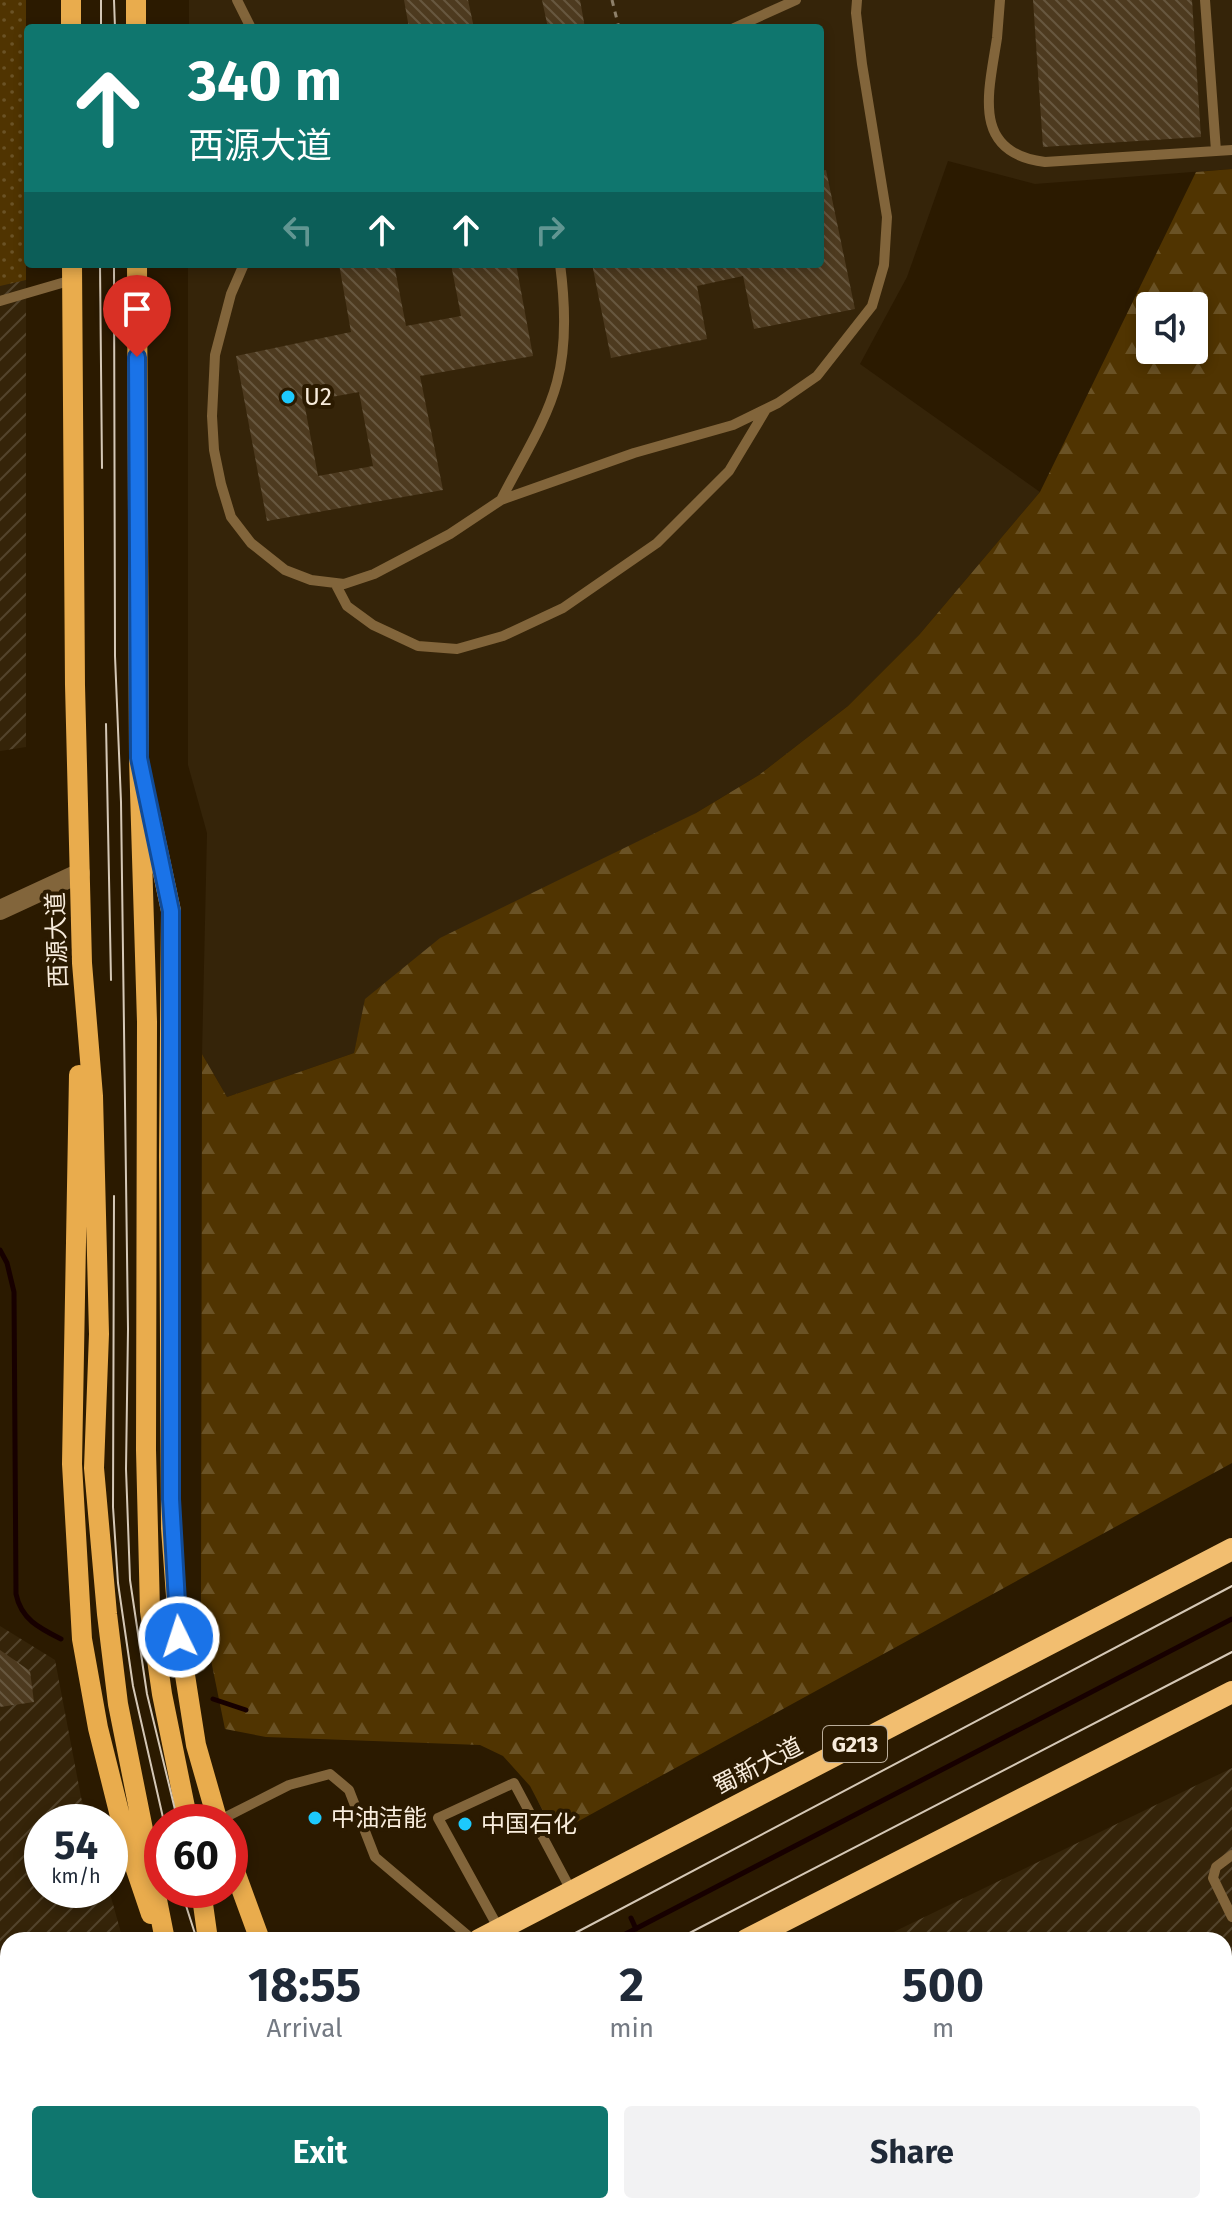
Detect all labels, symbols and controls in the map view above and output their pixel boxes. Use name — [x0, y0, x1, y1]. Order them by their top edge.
text: 340 m — [188, 48, 342, 115]
icon: ahead — [56, 56, 160, 160]
text: 西源大道 — [188, 124, 332, 168]
icon: left — [276, 208, 320, 252]
icon: ahead — [360, 208, 404, 252]
icon: ahead — [444, 208, 488, 252]
icon: right — [528, 208, 572, 252]
pin — [103, 275, 171, 357]
icon: arrive — [115, 287, 159, 331]
map controls — [1136, 292, 1208, 364]
button: sound — [1136, 292, 1208, 364]
place label: U2 — [304, 383, 332, 411]
marker: U2 — [279, 388, 297, 406]
street label: 西源大道 — [41, 892, 73, 988]
position arrow — [137, 1595, 221, 1679]
road number: G213 — [823, 1726, 887, 1762]
street label: 蜀新大道 — [709, 1732, 807, 1800]
speed limit sign: 60 — [144, 1804, 248, 1908]
place label: 中油洁能 — [331, 1804, 427, 1832]
marker: 中油洁能 — [306, 1809, 324, 1827]
place label: 中国石化 — [481, 1810, 577, 1838]
marker: 中国石化 — [456, 1815, 474, 1833]
text: 54 — [54, 1822, 98, 1870]
text: km/h — [51, 1864, 101, 1888]
text: 18:55 — [248, 1956, 361, 2014]
text: 2 — [619, 1956, 644, 2014]
text: 500 — [902, 1956, 984, 2014]
text: Arrival — [267, 2013, 343, 2044]
text: min — [609, 2013, 654, 2044]
text: m — [932, 2013, 954, 2044]
button: Exit — [32, 2106, 608, 2198]
button: Share — [624, 2106, 1200, 2198]

